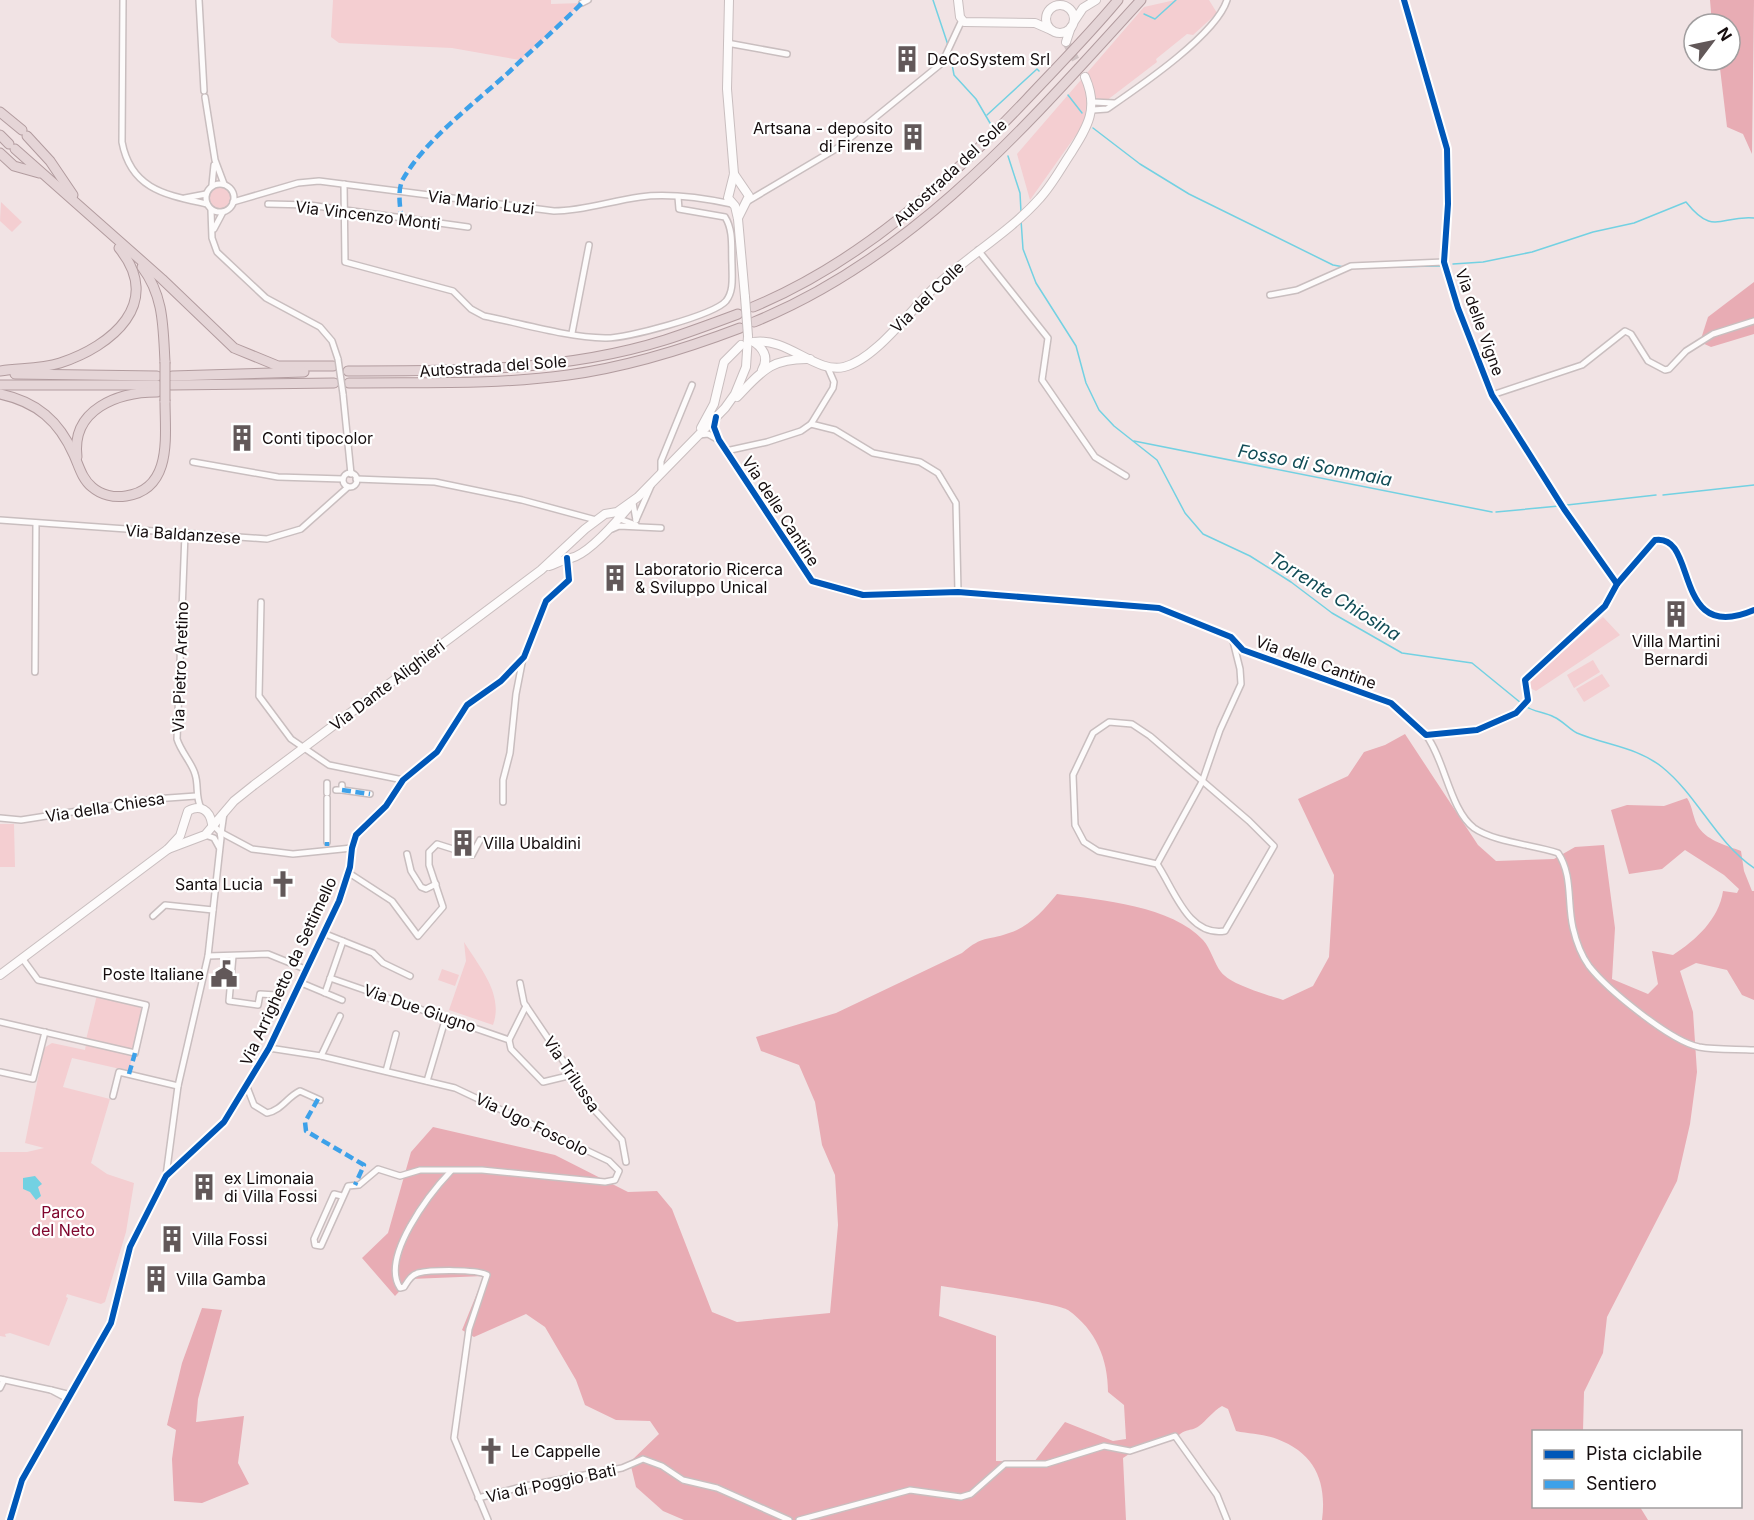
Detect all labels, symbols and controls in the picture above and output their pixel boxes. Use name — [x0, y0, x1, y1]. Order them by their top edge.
north arrow — [1682, 12, 1742, 72]
text: N — [1713, 24, 1736, 45]
building icon: DeCoSystem Srl — [892, 44, 922, 74]
place label: DeCoSystem Srl — [927, 49, 1050, 69]
street label: Autostrada del Sole — [889, 114, 1011, 230]
place label: Artsana - deposito di Firenze — [753, 118, 893, 156]
building icon: Artsana - deposito di Firenze — [898, 122, 928, 152]
street label: Via Mario Luzi — [427, 186, 535, 218]
street label: Via Vincenzo Monti — [294, 196, 442, 234]
street label: Via del Colle — [886, 257, 968, 337]
street label: Via delle Vigne — [1451, 266, 1509, 378]
street label: Autostrada del Sole — [419, 351, 567, 381]
building icon: Conti tipocolor — [227, 423, 257, 453]
place label: Conti tipocolor — [262, 428, 373, 448]
water label: Fosso di Sommaia — [1236, 440, 1394, 490]
street label: Via delle Cantine — [738, 452, 824, 570]
street label: Via Baldanzese — [125, 520, 241, 548]
water label: Torrente Chiosina — [1265, 547, 1405, 645]
place label: Laboratorio Ricerca & Sviluppo Unical — [635, 559, 783, 597]
building icon: Laboratorio Ricerca & Sviluppo Unical — [600, 563, 630, 593]
building icon: Villa Martini Bernardi — [1661, 599, 1691, 629]
street label: Via Pietro Aretino — [168, 601, 192, 733]
street label: Via delle Cantine — [1253, 631, 1379, 693]
place label: Villa Martini Bernardi — [1632, 631, 1720, 669]
street label: Via Dante Alighieri — [326, 635, 448, 735]
street label: Via della Chiesa — [44, 788, 166, 826]
building icon: Villa Ubaldini — [448, 828, 478, 858]
place label: Villa Ubaldini — [483, 833, 581, 853]
church icon: Santa Lucia — [268, 869, 298, 899]
street label: Via Arrighetto da Settimello — [235, 873, 341, 1069]
place label: Santa Lucia — [175, 874, 263, 894]
public building icon: Poste Italiane — [209, 959, 239, 989]
place label: Poste Italiane — [103, 964, 204, 984]
street label: Via Due Giugno — [361, 979, 479, 1037]
street label: Via Trilussa — [539, 1032, 605, 1116]
street label: Via Ugo Foscolo — [472, 1088, 592, 1160]
place label: ex Limonaia di Villa Fossi — [224, 1168, 318, 1206]
building icon: ex Limonaia di Villa Fossi — [189, 1172, 219, 1202]
park label: Parco del Neto — [31, 1202, 95, 1240]
building icon: Villa Fossi — [157, 1224, 187, 1254]
place label: Villa Fossi — [192, 1229, 267, 1249]
building icon: Villa Gamba — [141, 1264, 171, 1294]
place label: Villa Gamba — [176, 1269, 266, 1289]
legend — [1532, 1430, 1742, 1508]
church icon: Le Cappelle — [476, 1436, 506, 1466]
place label: Le Cappelle — [511, 1441, 601, 1461]
text: Pista ciclabile — [1586, 1443, 1702, 1464]
street label: Via di Poggio Bati — [484, 1459, 618, 1507]
text: Sentiero — [1586, 1473, 1657, 1494]

